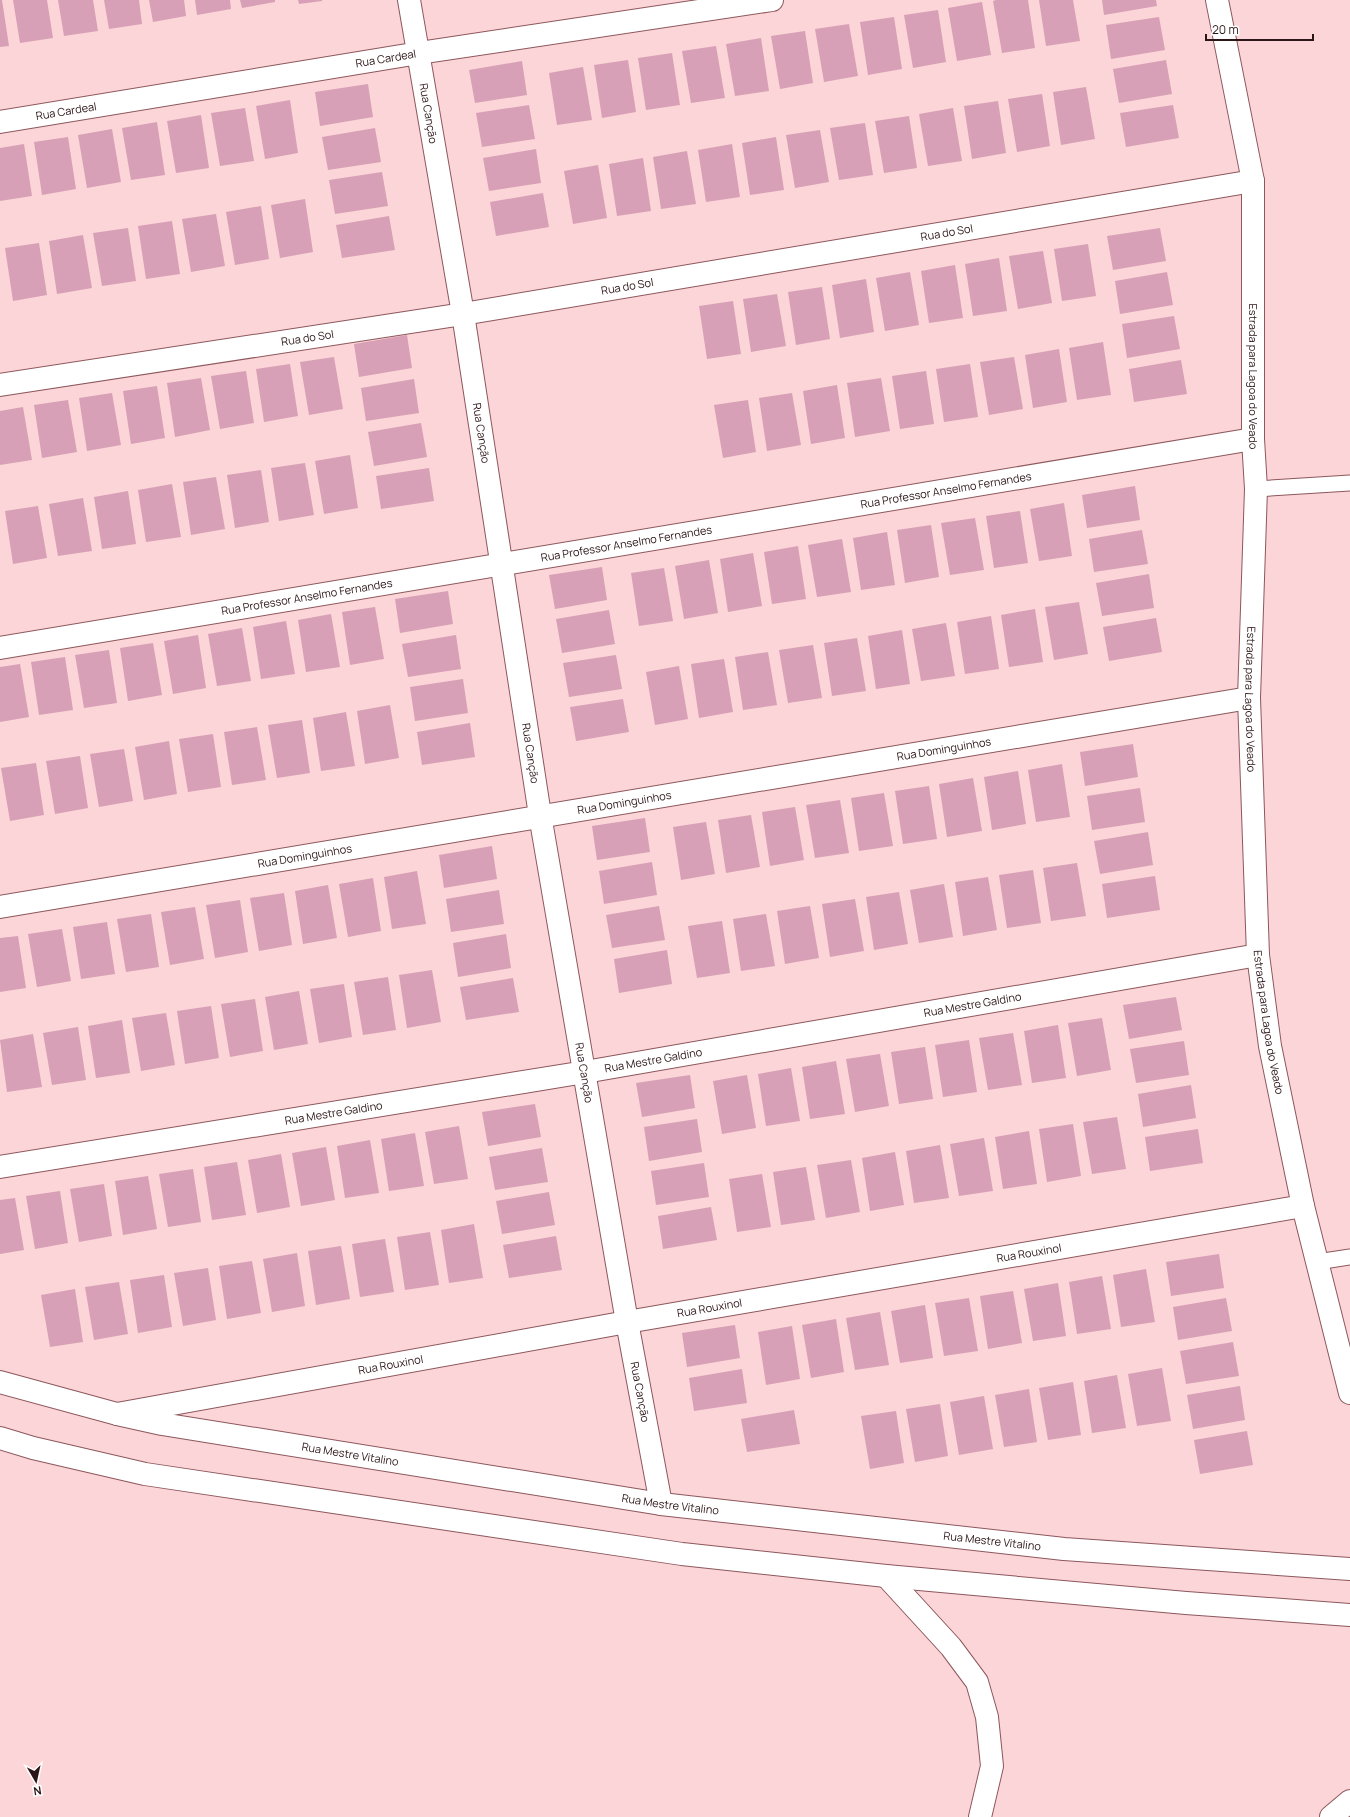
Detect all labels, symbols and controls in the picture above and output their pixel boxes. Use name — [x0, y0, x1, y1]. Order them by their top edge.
scale bar — [1206, 16, 1313, 42]
text: 20 m — [1212, 21, 1239, 38]
street label: Rua Cardeal — [354, 46, 417, 70]
street label: Rua Canção — [416, 82, 442, 145]
street label: Rua Cardeal — [35, 98, 97, 123]
street label: Rua do Sol — [919, 220, 974, 244]
street label: Rua do Sol — [600, 274, 655, 298]
street label: Estrada para Lagoa do Veado — [1246, 304, 1262, 450]
street label: Rua do Sol — [280, 326, 335, 349]
street label: Rua Canção — [470, 402, 494, 465]
street label: Rua Professor Anselmo Fernandes — [859, 468, 1033, 511]
street label: Rua Professor Anselmo Fernandes — [540, 521, 713, 565]
street label: Rua Professor Anselmo Fernandes — [220, 575, 394, 618]
street label: Estrada para Lagoa do Veado — [1242, 626, 1260, 773]
street label: Rua Canção — [519, 722, 543, 785]
street label: Rua Dominguinhos — [896, 733, 992, 764]
street label: Rua Dominguinhos — [576, 787, 673, 817]
street label: Rua Dominguinhos — [257, 840, 353, 871]
street label: Estrada para Lagoa do Veado — [1251, 950, 1288, 1096]
street label: Rua Mestre Galdino — [922, 988, 1023, 1020]
street label: Rua Canção — [572, 1041, 597, 1104]
street label: Rua Mestre Galdino — [603, 1044, 704, 1075]
street label: Rua Mestre Galdino — [284, 1097, 384, 1128]
street label: Rua Rouxinol — [995, 1240, 1063, 1265]
street label: Rua Rouxinol — [676, 1294, 743, 1320]
street label: Rua Rouxinol — [357, 1351, 424, 1377]
street label: Rua Canção — [628, 1360, 654, 1424]
street label: Rua Mestre Vitalino — [301, 1439, 400, 1469]
street label: Rua Mestre Vitalino — [621, 1490, 720, 1517]
street label: Rua Mestre Vitalino — [943, 1528, 1042, 1553]
north arrow — [16, 1761, 56, 1801]
text: N — [32, 1783, 43, 1799]

